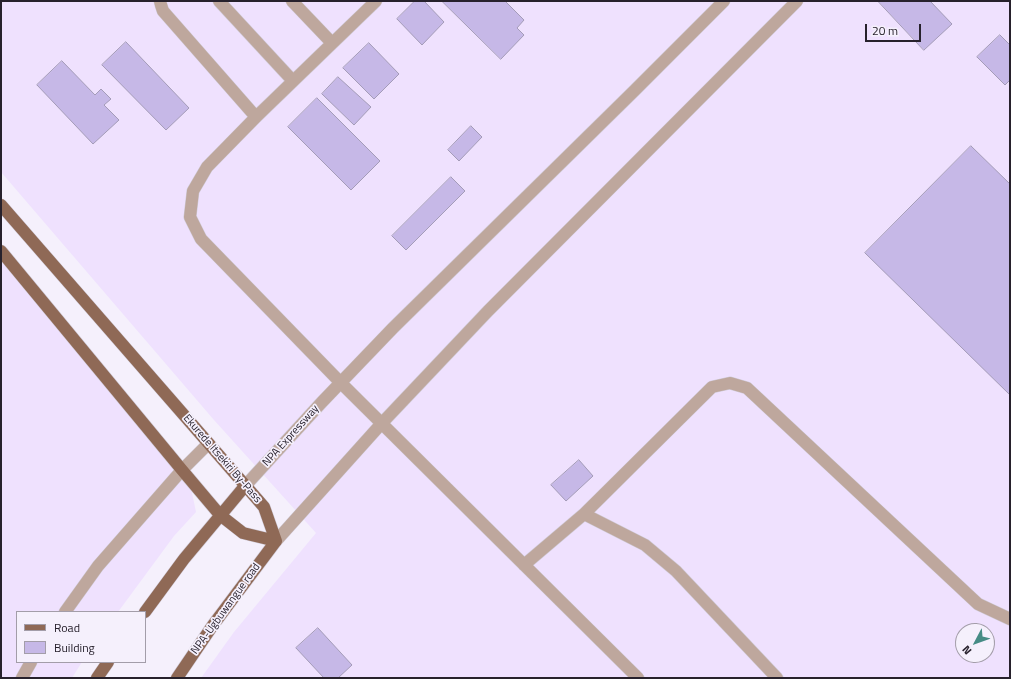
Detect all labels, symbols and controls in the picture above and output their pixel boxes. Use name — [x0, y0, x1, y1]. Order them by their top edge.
scale bar — [867, 16, 923, 42]
text: 20 m — [872, 21, 898, 40]
street label: NPA Expressway — [260, 403, 322, 469]
street label: Ekurede Itsekiri By-Pass — [180, 412, 264, 506]
street label: NPA-Ugbuwangue road — [189, 561, 263, 657]
legend — [16, 611, 146, 663]
text: Road — [54, 618, 80, 637]
north arrow — [955, 623, 995, 663]
text: Building — [54, 638, 95, 657]
text: N — [958, 642, 975, 658]

